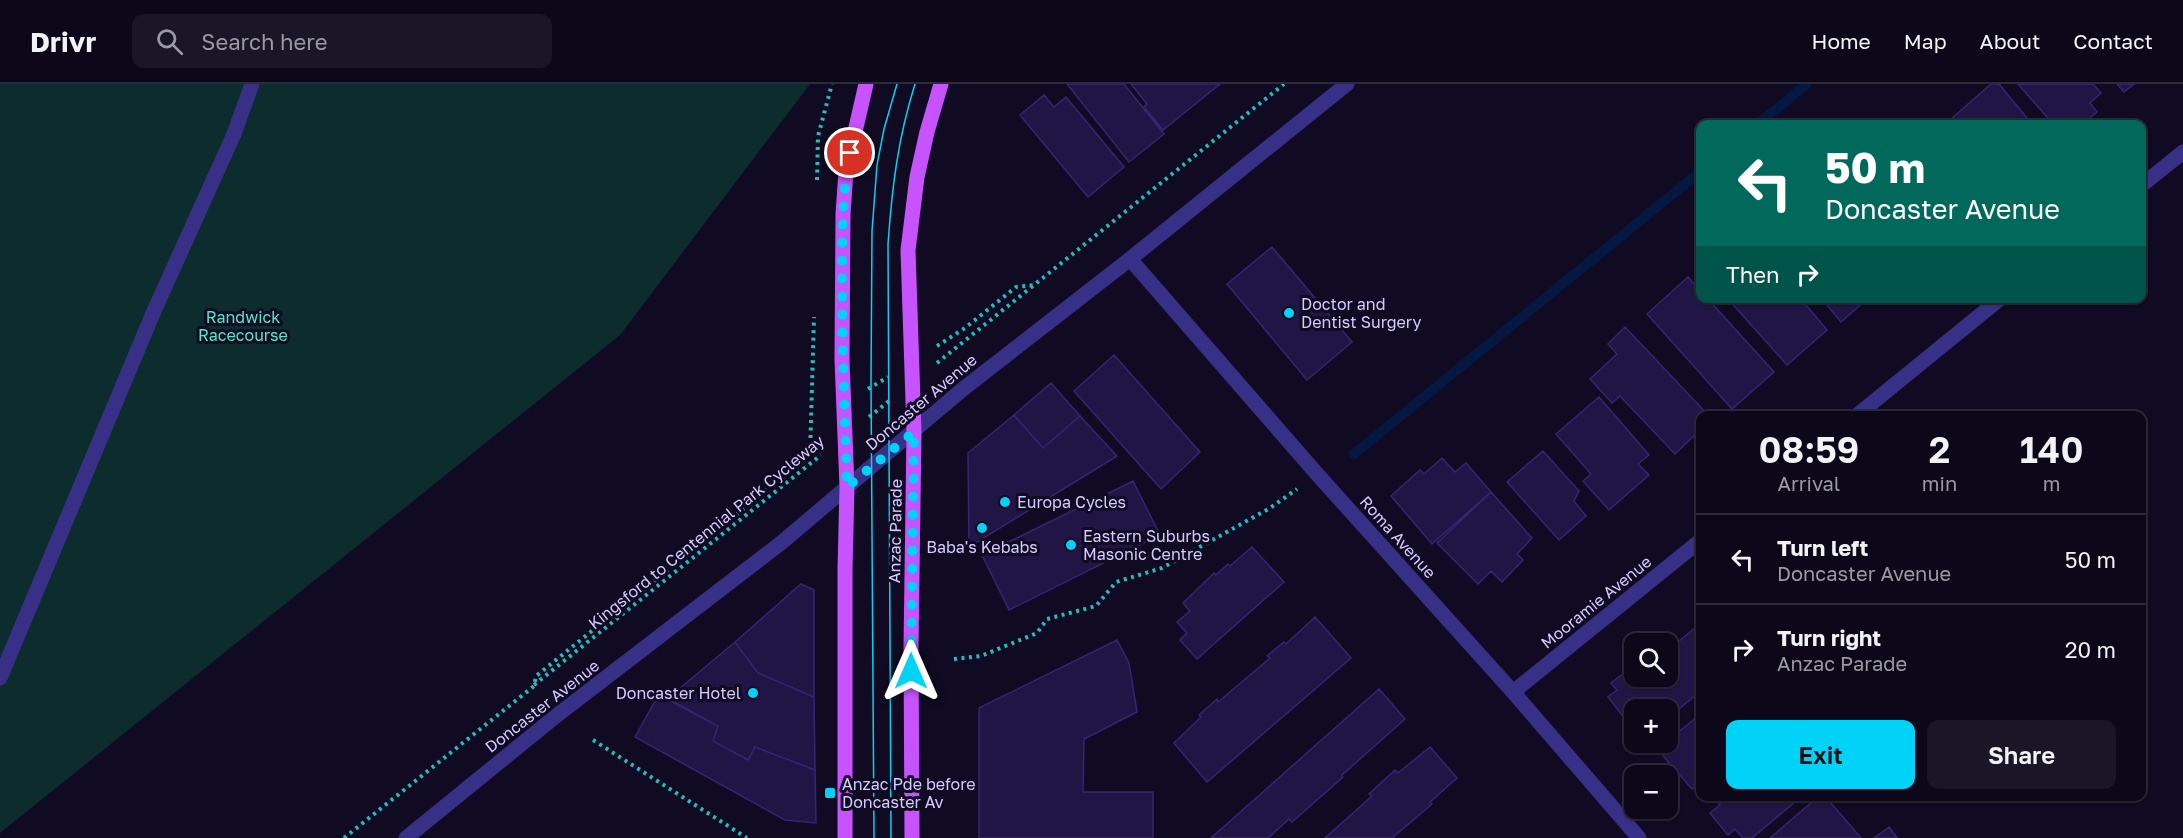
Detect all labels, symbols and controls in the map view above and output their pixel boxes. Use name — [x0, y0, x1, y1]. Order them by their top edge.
search box — [132, 14, 552, 68]
text: Drivr — [30, 25, 96, 58]
icon: search — [153, 25, 186, 58]
text: Search here — [201, 28, 327, 55]
text: Home — [1811, 28, 1871, 54]
text: Map — [1904, 28, 1947, 54]
text: About — [1980, 28, 2040, 54]
text: Contact — [2073, 28, 2153, 54]
pin — [824, 127, 875, 178]
icon: arrive — [833, 136, 866, 169]
text: 50 m — [1825, 142, 1925, 192]
icon: left — [1726, 144, 1804, 222]
text: Doncaster Avenue — [1825, 193, 2060, 225]
icon: right — [1791, 258, 1824, 291]
text: Then — [1726, 261, 1779, 288]
place label: Doctor and Dentist Surgery — [1301, 294, 1422, 332]
marker: Doctor and Dentist Surgery — [1282, 306, 1296, 320]
park label: Randwick Racecourse — [198, 307, 288, 345]
street label: Doncaster Avenue — [861, 350, 981, 454]
text: 08:59 — [1759, 428, 1859, 471]
text: 2 — [1929, 428, 1950, 471]
text: 140 — [2020, 428, 2083, 471]
street label: Kingsford to Centennial Park Cycleway — [584, 431, 828, 633]
text: Arrival — [1778, 471, 1840, 495]
text: min — [1922, 471, 1957, 495]
text: m — [2043, 471, 2060, 495]
street label: Anzac Parade — [884, 479, 906, 583]
place label: Europa Cycles — [1017, 492, 1126, 512]
street label: Roma Avenue — [1356, 492, 1440, 582]
marker: Europa Cycles — [998, 495, 1012, 509]
marker: Baba's Kebabs — [975, 521, 989, 535]
place label: Eastern Suburbs Masonic Centre — [1083, 526, 1210, 564]
text: Turn left — [1777, 534, 1868, 561]
place label: Baba's Kebabs — [926, 537, 1038, 557]
marker: Eastern Suburbs Masonic Centre — [1064, 538, 1078, 552]
icon: left — [1726, 543, 1759, 576]
text: 50 m — [2065, 546, 2116, 573]
street label: Mooramie Avenue — [1537, 551, 1655, 653]
text: Doncaster Avenue — [1777, 561, 1951, 585]
text: Turn right — [1777, 624, 1881, 651]
map controls — [1624, 633, 1678, 819]
button: search — [1624, 633, 1678, 687]
icon: right — [1726, 633, 1759, 666]
text: 20 m — [2065, 636, 2116, 663]
position arrow — [879, 639, 943, 703]
text: Anzac Parade — [1777, 651, 1907, 675]
street label: Doncaster Avenue — [481, 655, 603, 757]
place label: Doncaster Hotel — [616, 683, 741, 703]
marker: Doncaster Hotel — [746, 686, 760, 700]
button: + — [1624, 699, 1678, 753]
button: Exit — [1726, 720, 1915, 789]
button: Share — [1927, 720, 2116, 789]
button: − — [1624, 765, 1678, 819]
place label: Anzac Pde before Doncaster Av — [842, 774, 976, 812]
marker: Anzac Pde before Doncaster Av — [823, 786, 837, 800]

